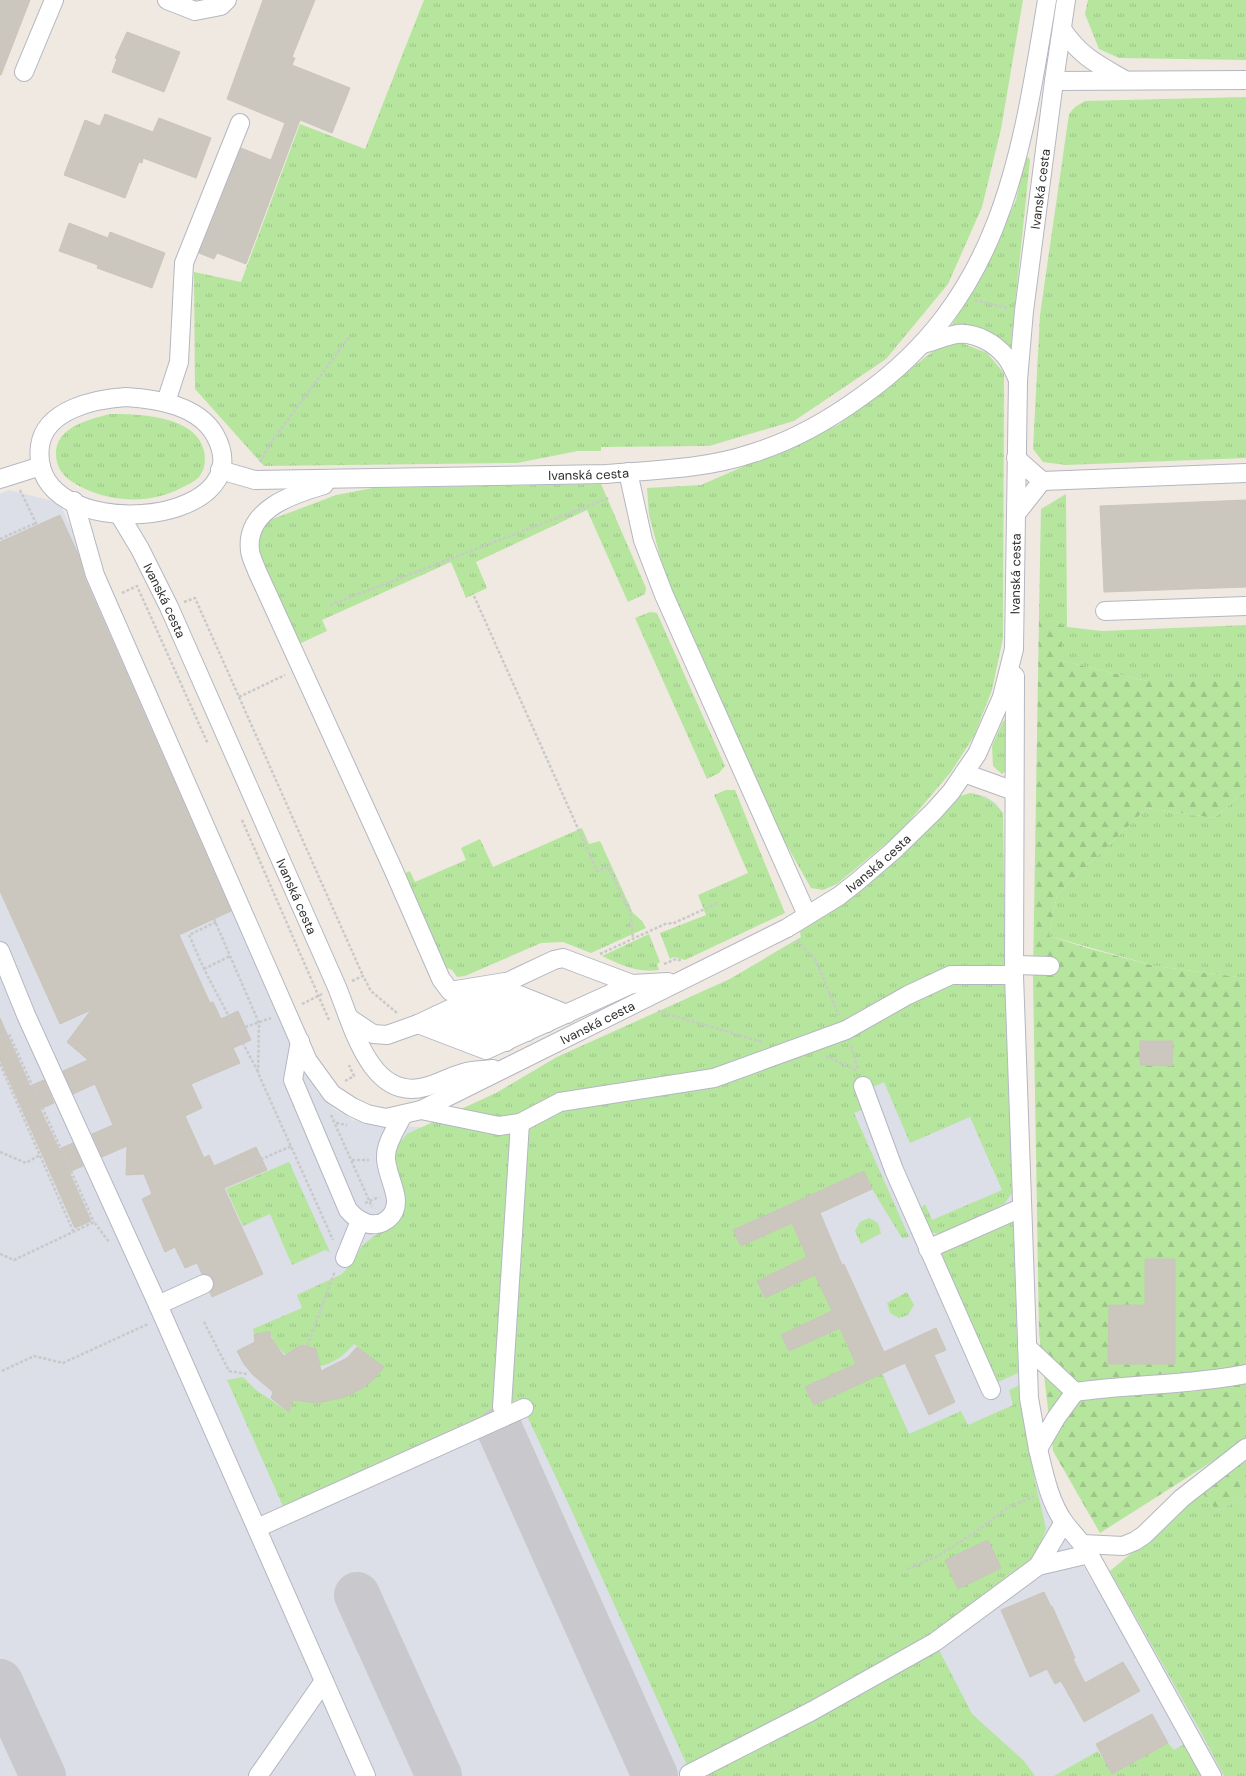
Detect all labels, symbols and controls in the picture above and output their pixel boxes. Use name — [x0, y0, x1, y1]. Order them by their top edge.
street label: Ivanská cesta — [1026, 148, 1054, 230]
street label: Ivanská cesta — [548, 464, 630, 483]
street label: Ivanská cesta — [1006, 533, 1024, 614]
street label: Ivanská cesta — [140, 560, 190, 640]
street label: Ivanská cesta — [842, 830, 914, 896]
street label: Ivanská cesta — [273, 856, 321, 937]
street label: Ivanská cesta — [557, 997, 637, 1048]

